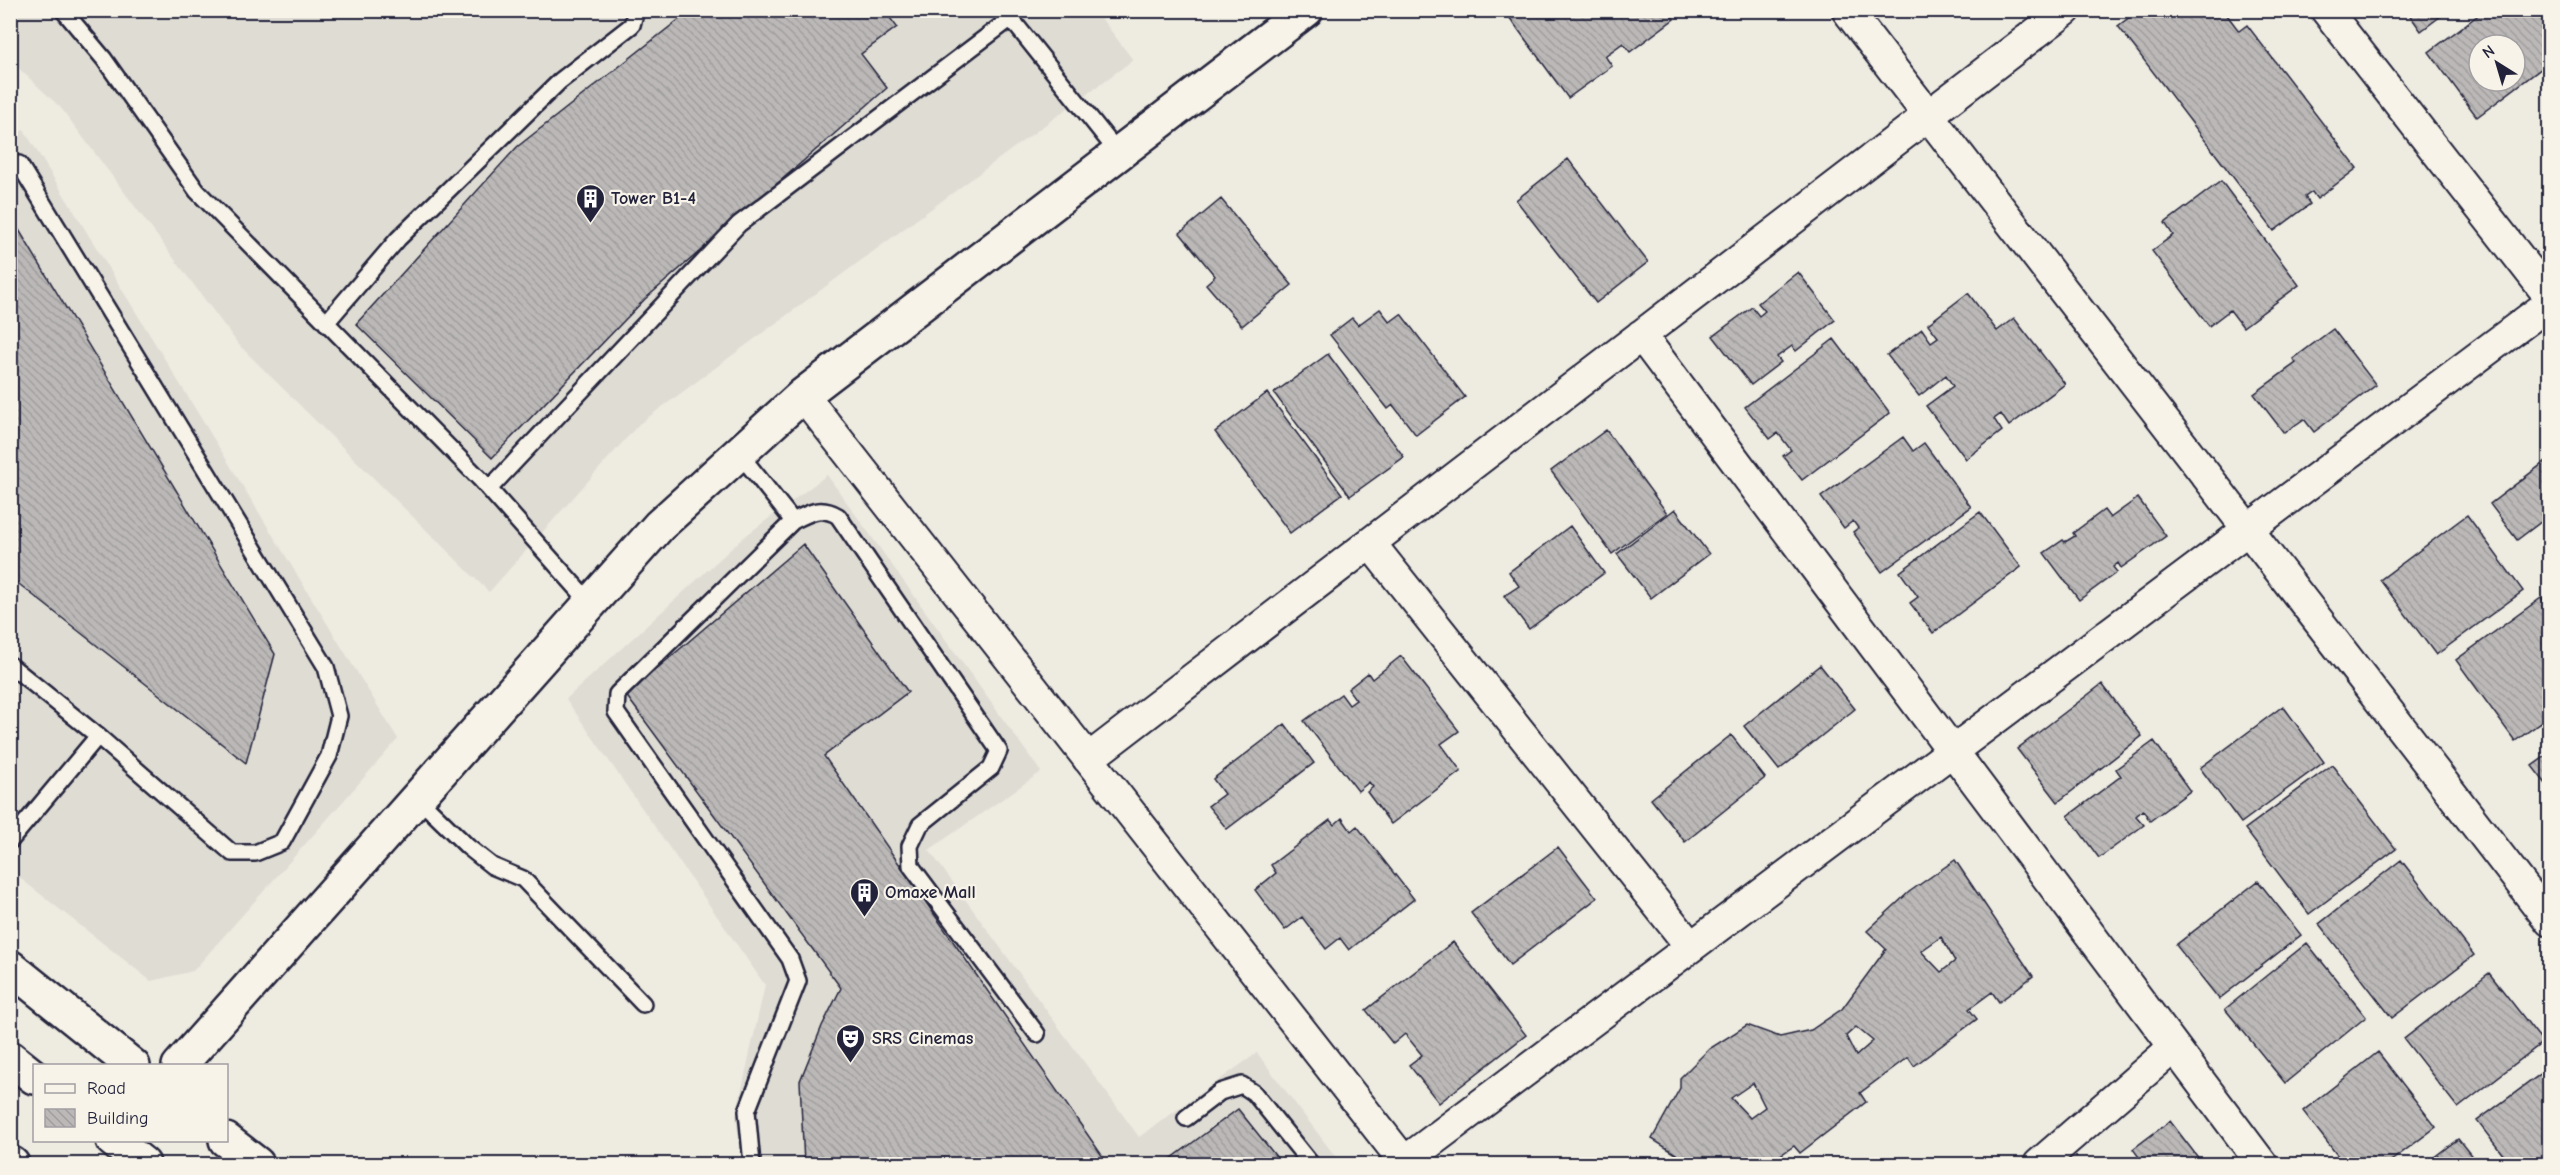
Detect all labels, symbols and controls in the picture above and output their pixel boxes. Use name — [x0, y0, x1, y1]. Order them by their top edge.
north arrow — [2467, 33, 2527, 93]
text: N — [2479, 41, 2498, 62]
building icon: Tower B1-4 — [574, 182, 606, 224]
place label: Tower B1-4 — [611, 188, 696, 209]
building icon: Omaxe Mall — [848, 876, 880, 918]
place label: Omaxe Mall — [885, 882, 976, 903]
theatre icon: SRS Cinemas — [835, 1022, 867, 1064]
place label: SRS Cinemas — [872, 1028, 974, 1049]
legend — [33, 1064, 228, 1142]
text: Road — [87, 1078, 126, 1099]
text: Building — [87, 1108, 149, 1129]

